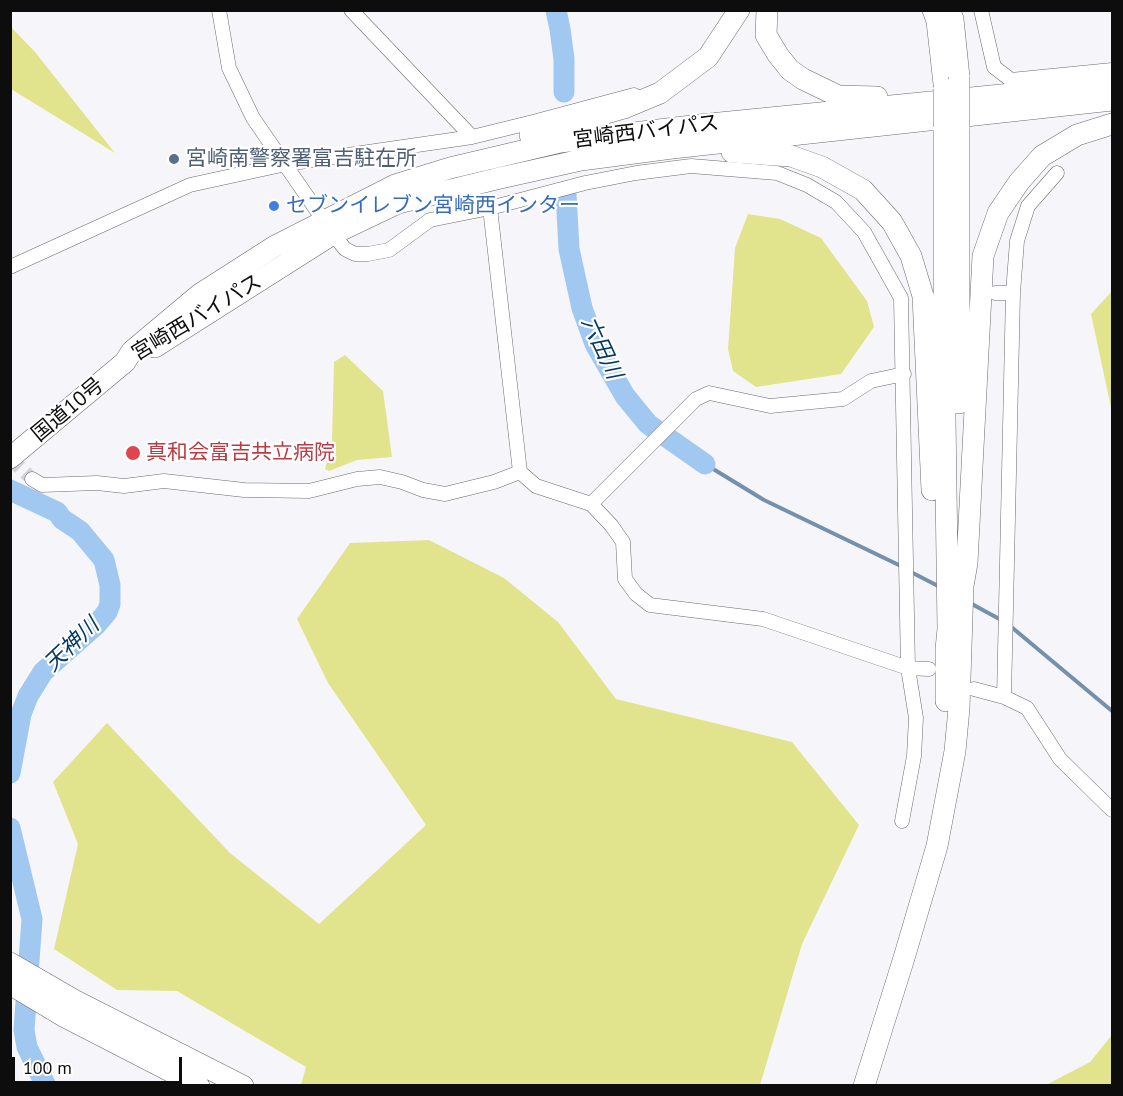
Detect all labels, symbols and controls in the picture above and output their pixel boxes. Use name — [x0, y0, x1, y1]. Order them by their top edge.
street label: 宮崎西バイパス — [572, 111, 720, 153]
place label: 宮崎南警察署富吉駐在所 — [186, 146, 417, 172]
marker: 宮崎南警察署富吉駐在所 — [167, 152, 181, 166]
place label: セブンイレブン宮崎西インター — [286, 193, 580, 219]
marker: セブンイレブン宮崎西インター — [267, 199, 281, 213]
street label: 宮崎西バイパス — [128, 269, 266, 367]
water label: 六田川 — [575, 313, 627, 383]
street label: 国道10号 — [27, 373, 109, 447]
place label: 真和会富吉共立病院 — [146, 440, 335, 466]
marker: 真和会富吉共立病院 — [124, 444, 142, 462]
water label: 天神川 — [39, 613, 105, 677]
scale bar — [15, 1045, 184, 1083]
text: 100 m — [23, 1056, 72, 1079]

